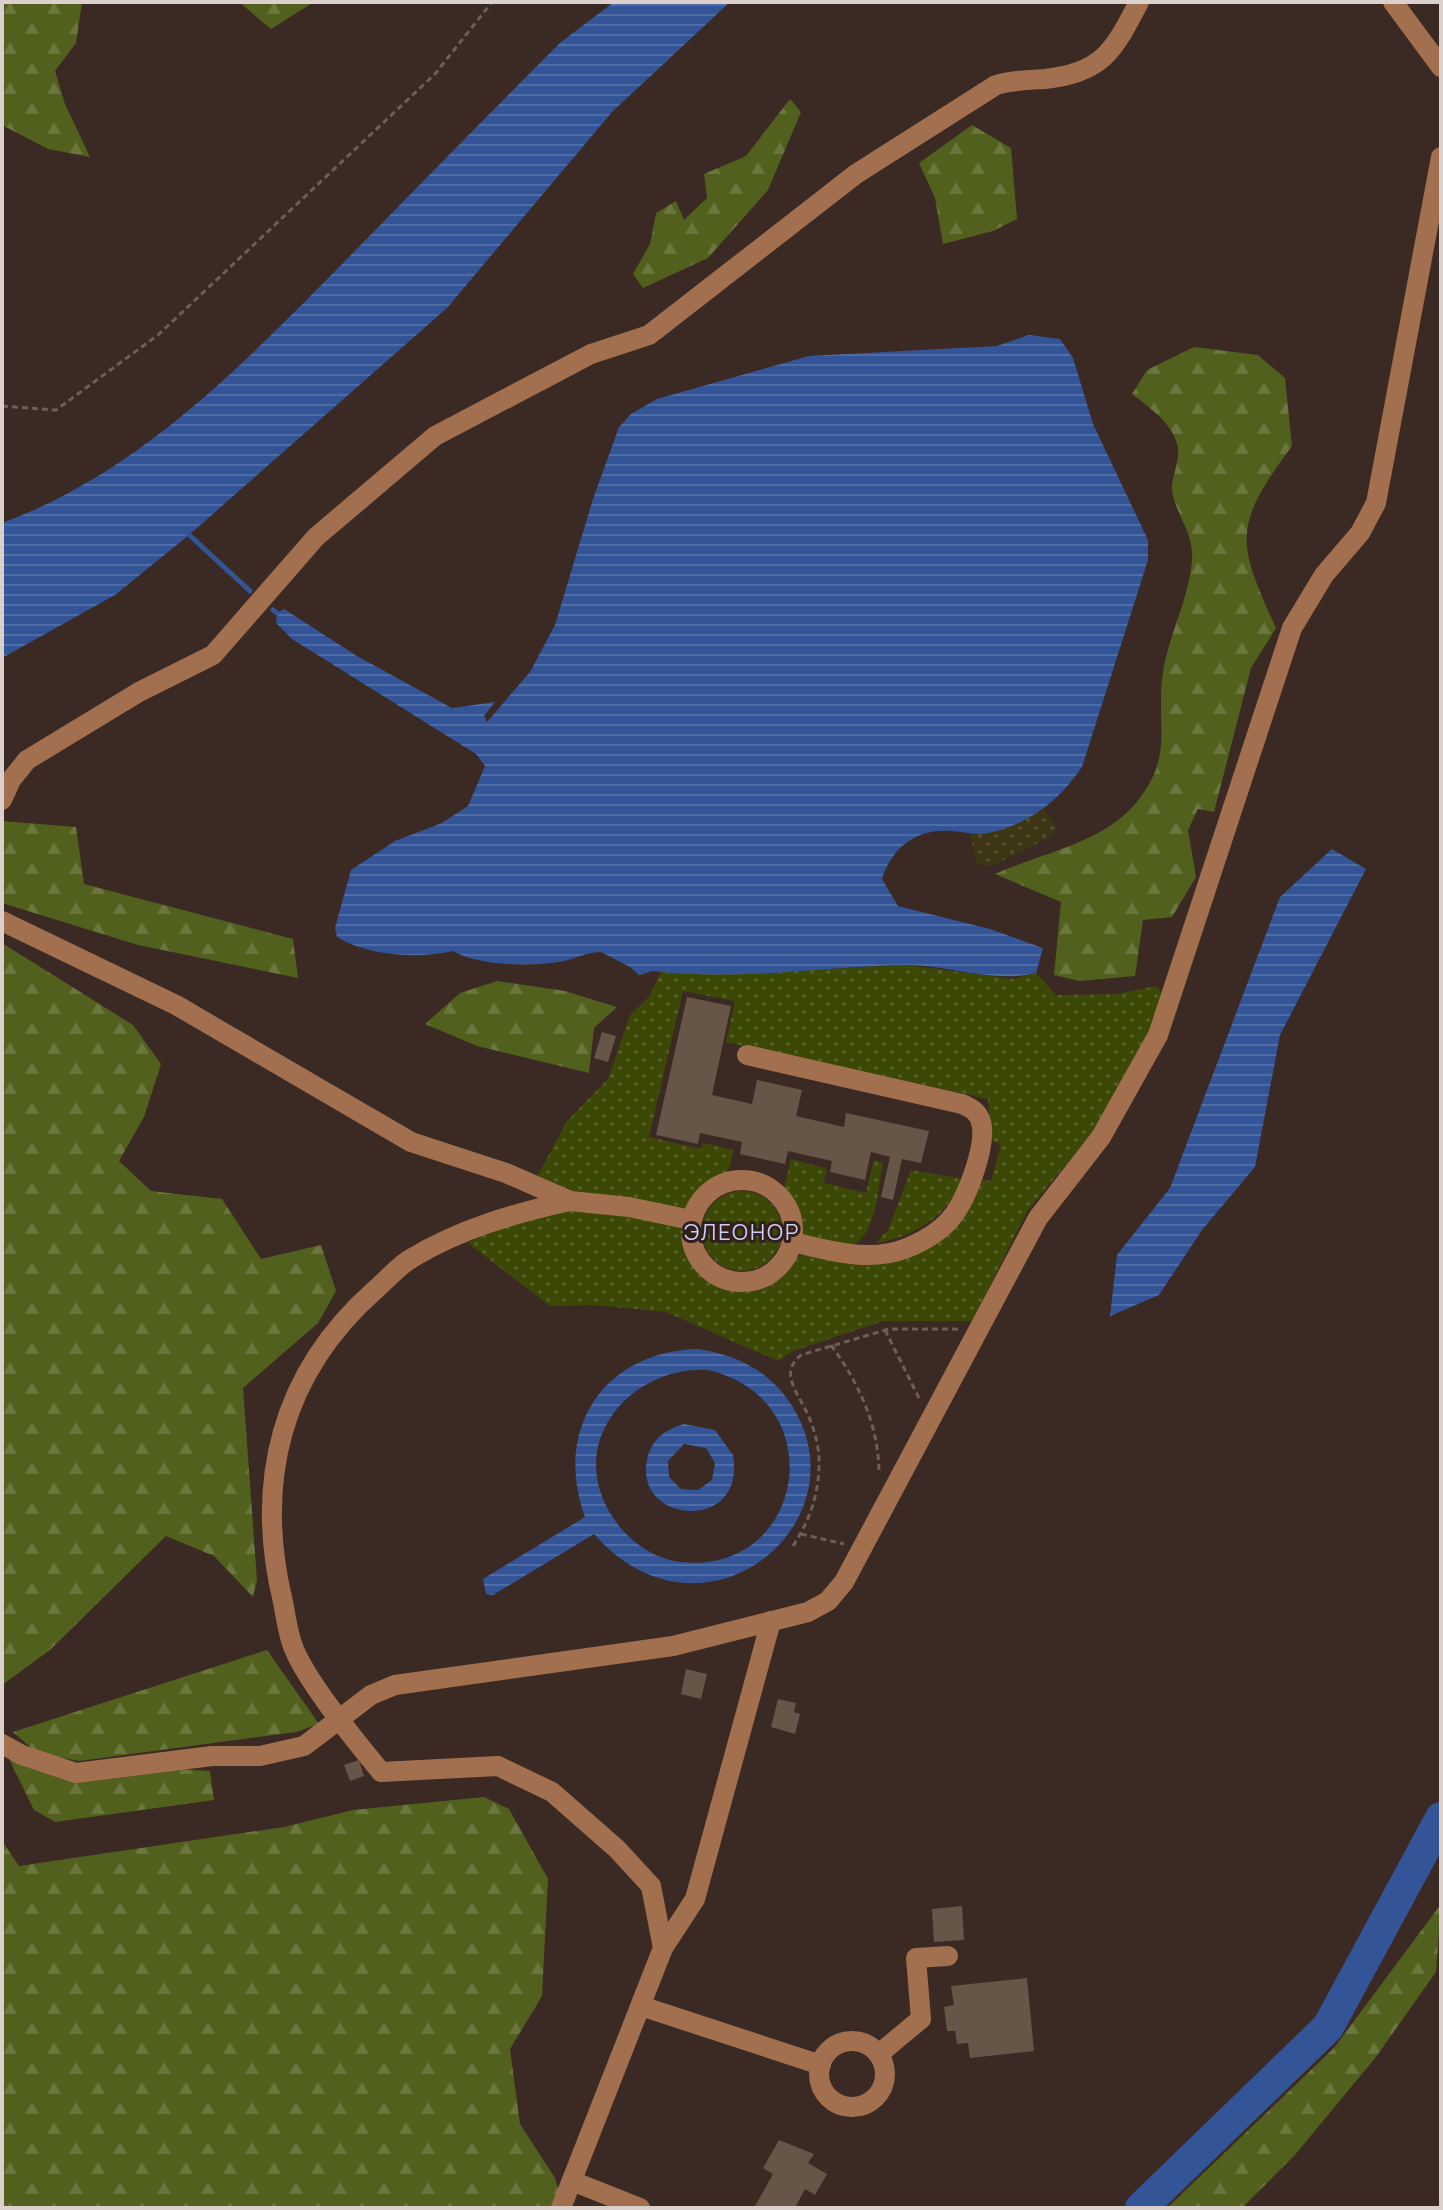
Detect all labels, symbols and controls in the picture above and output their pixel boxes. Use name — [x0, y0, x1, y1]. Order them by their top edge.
district label: ЭЛЕОНОР — [684, 1217, 800, 1247]

